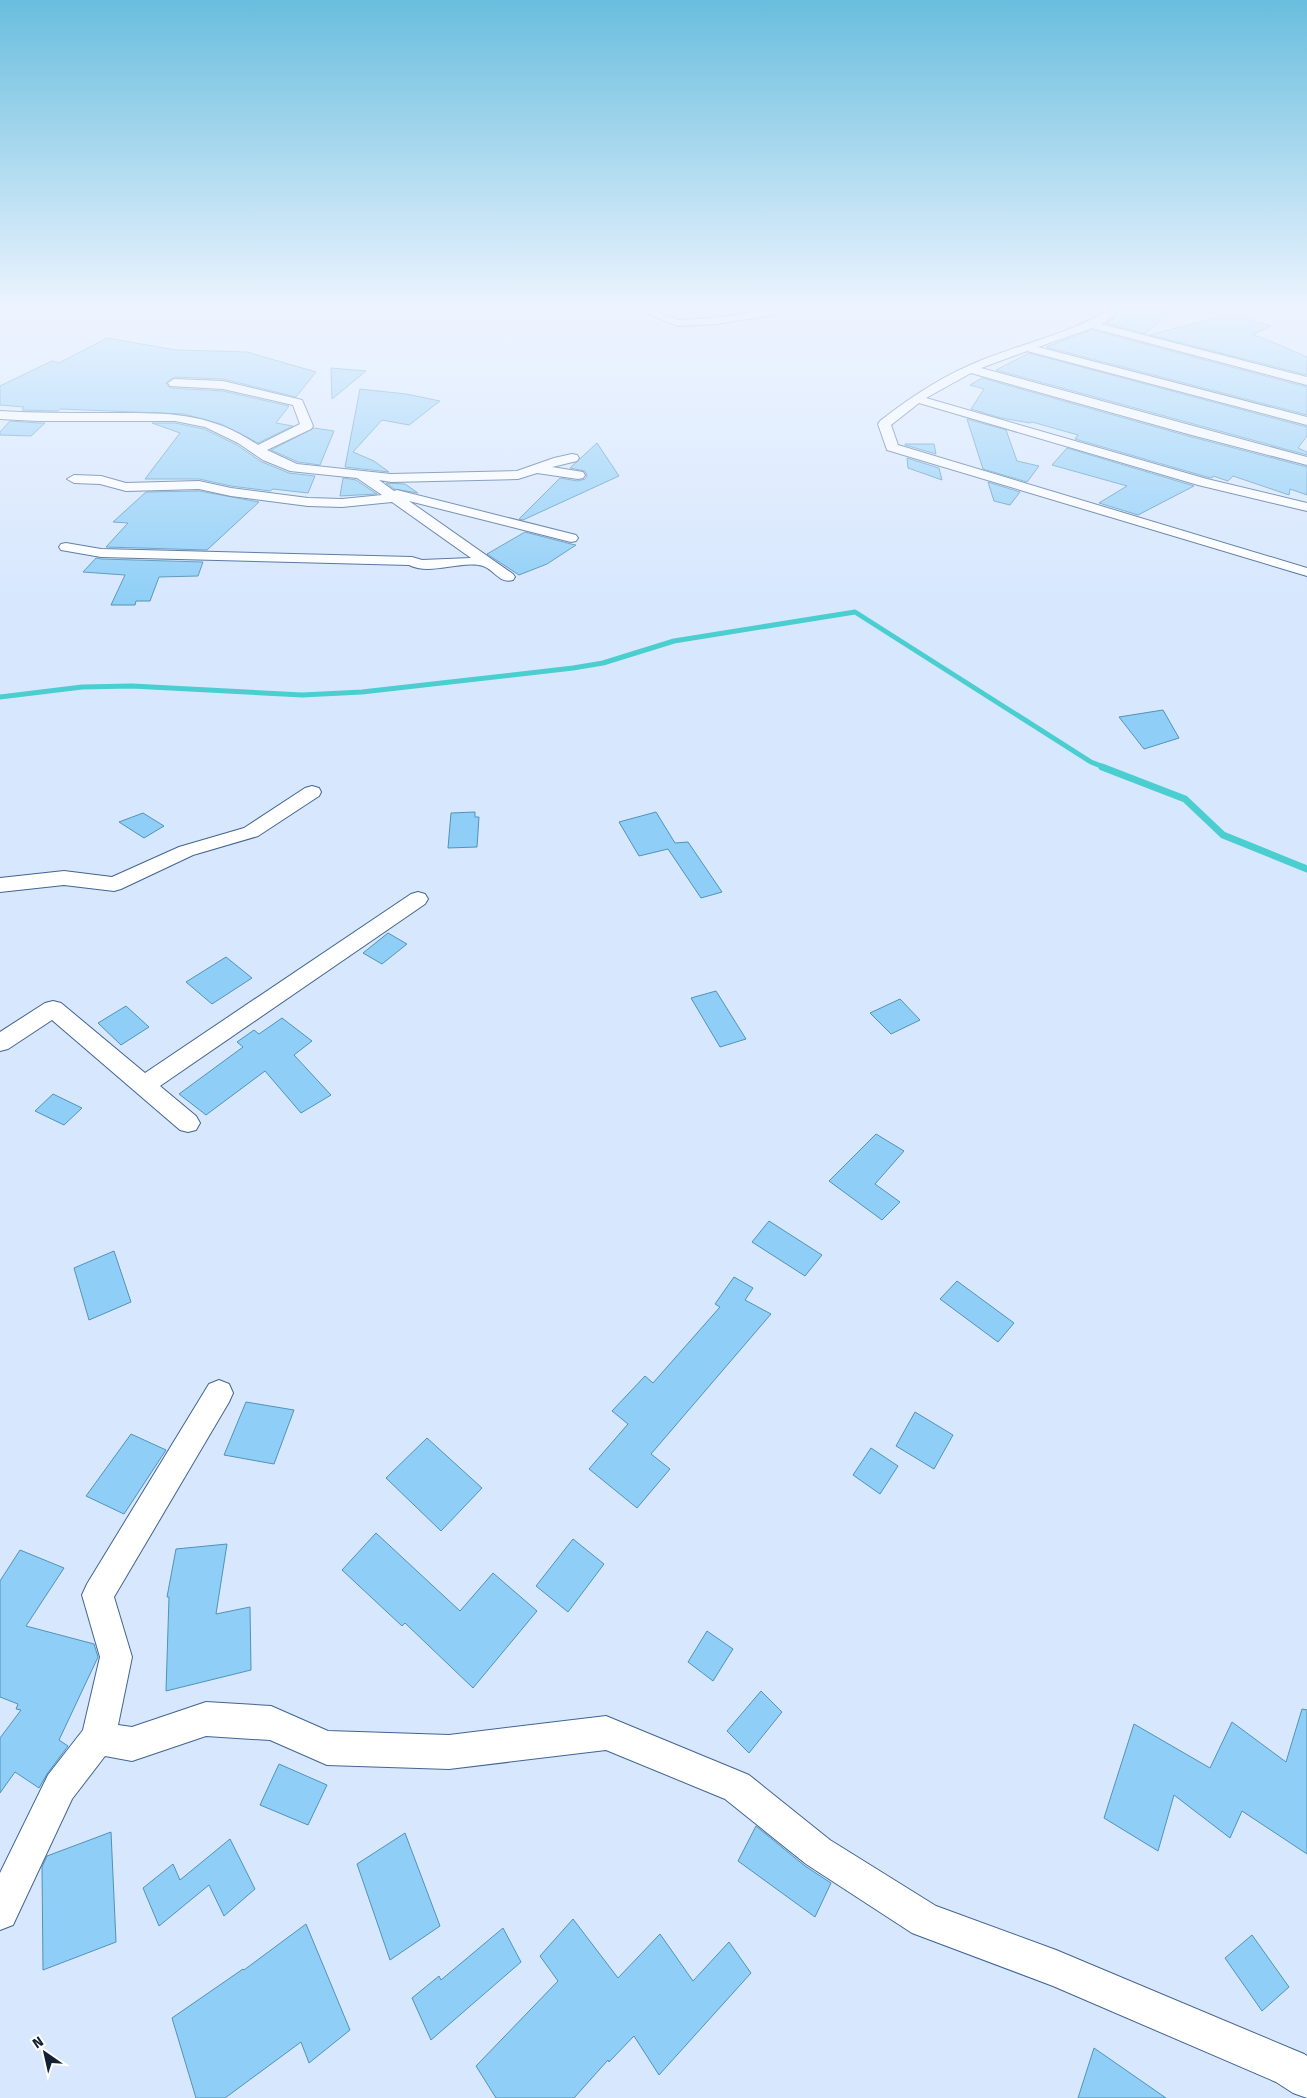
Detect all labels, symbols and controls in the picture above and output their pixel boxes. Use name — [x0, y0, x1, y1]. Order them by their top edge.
north arrow — [20, 2028, 70, 2078]
text: N — [29, 2033, 47, 2052]

